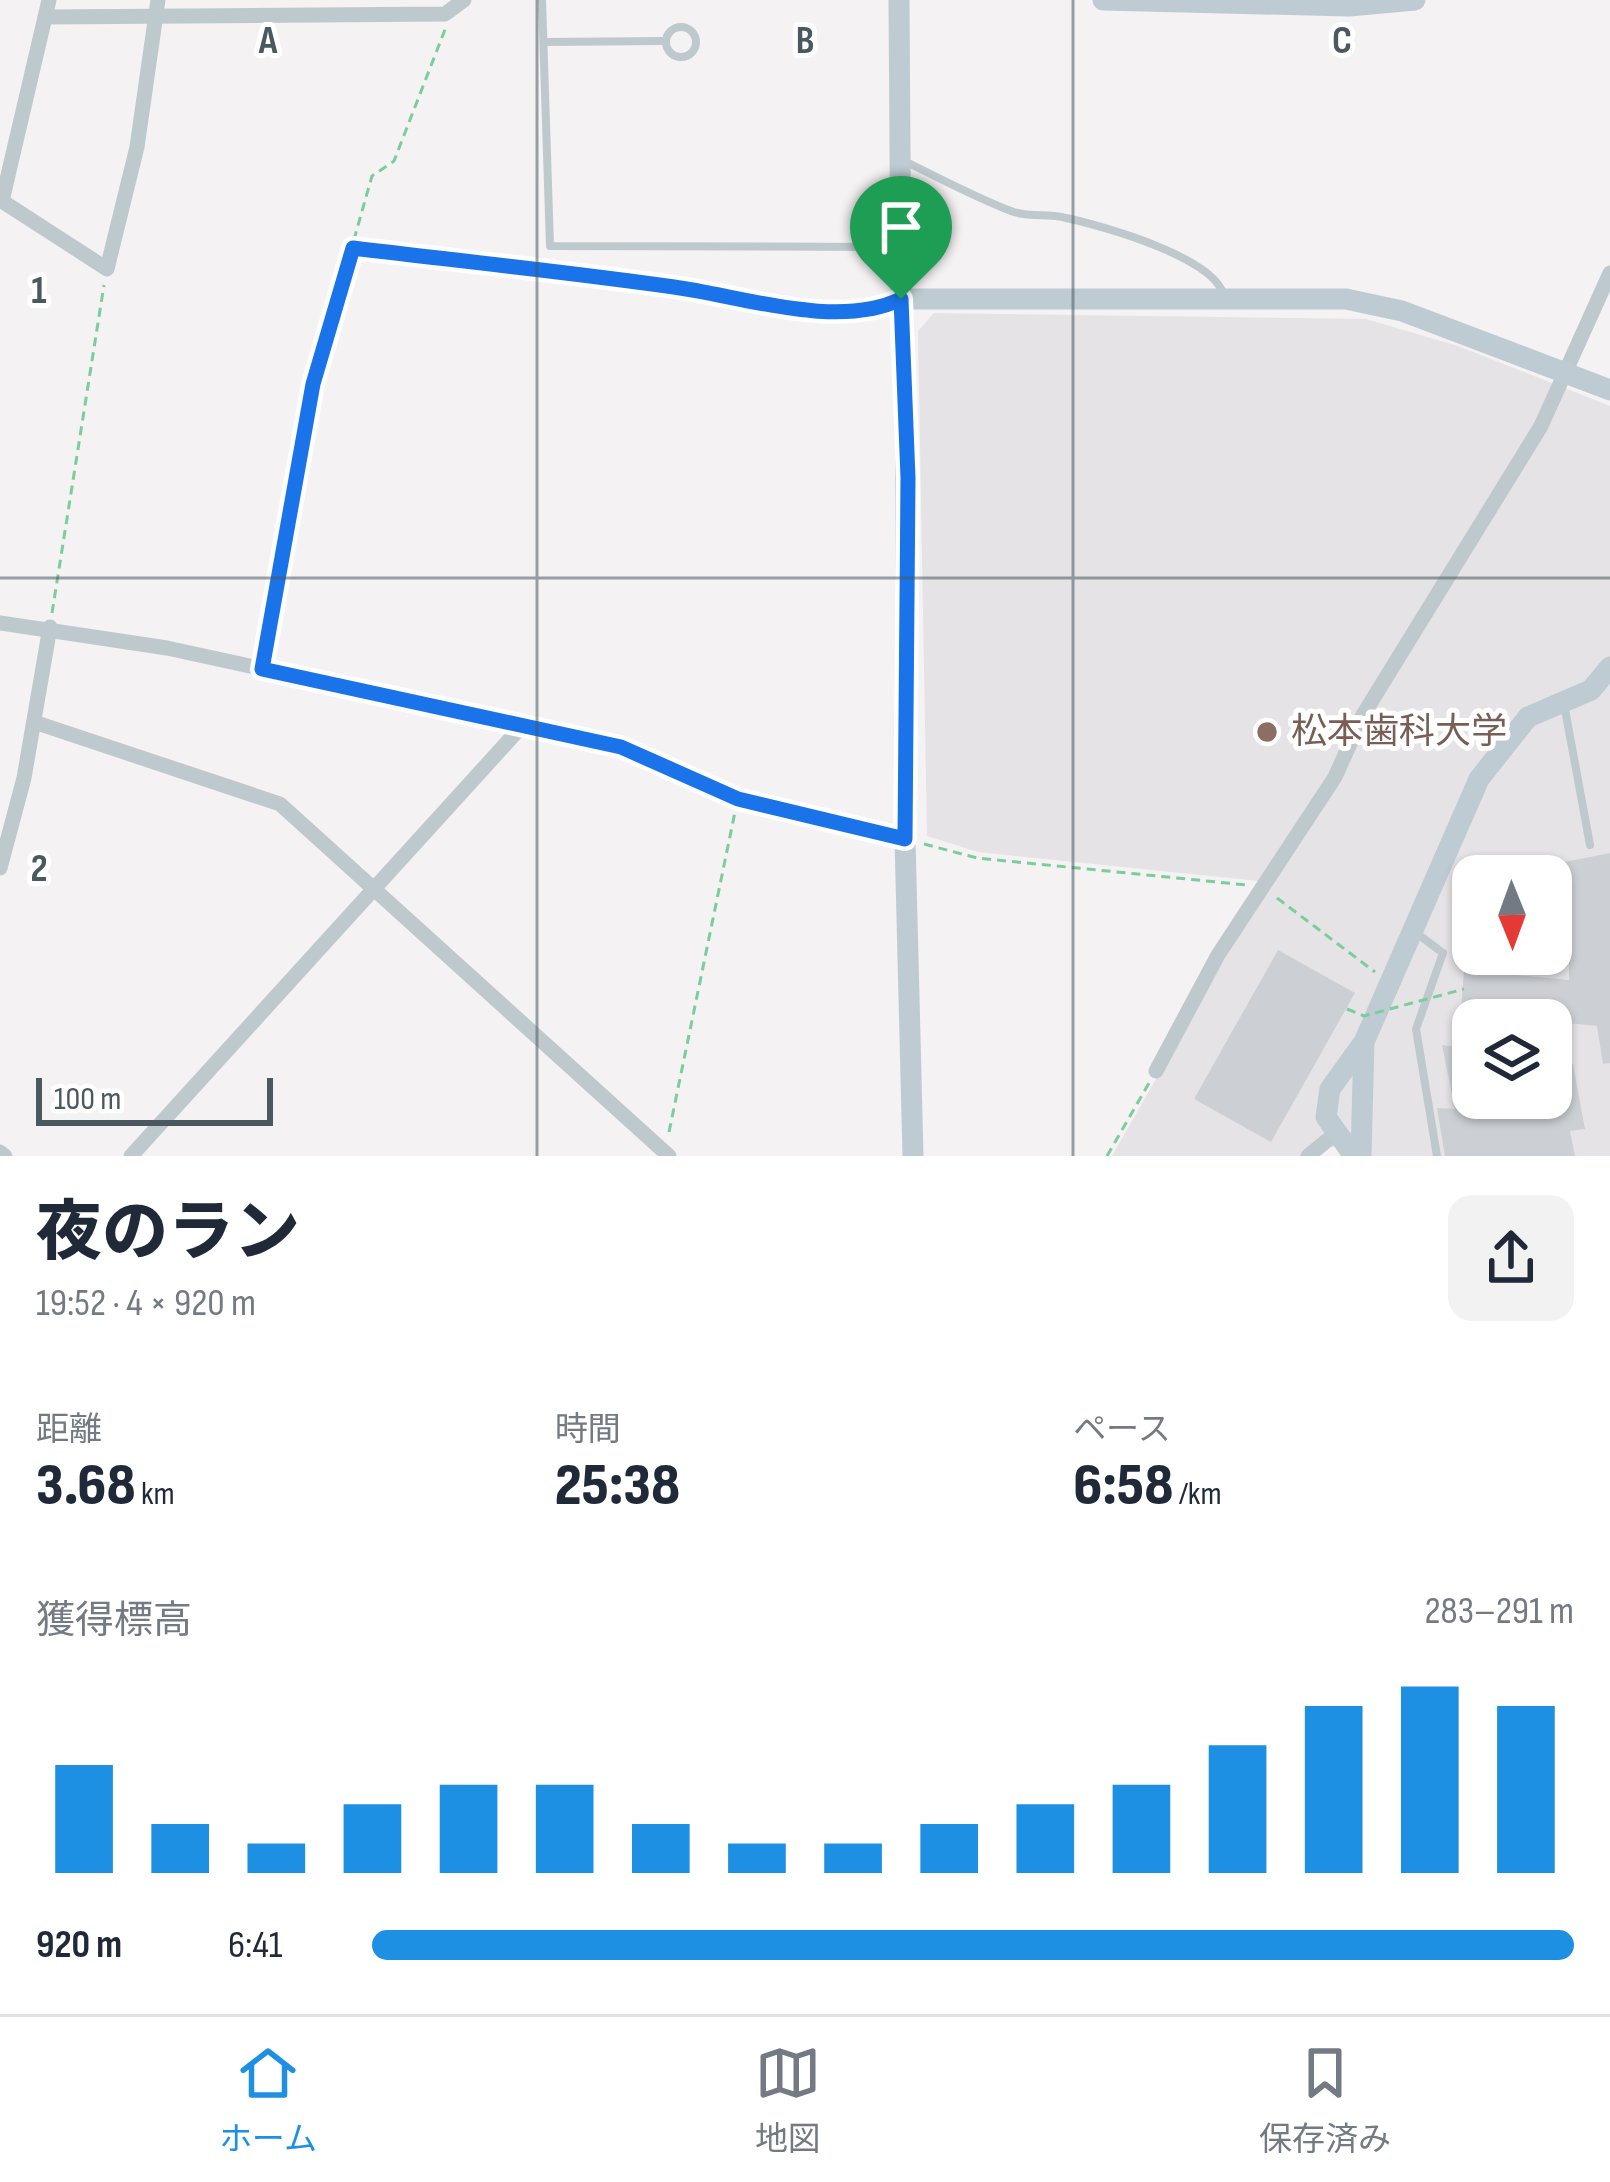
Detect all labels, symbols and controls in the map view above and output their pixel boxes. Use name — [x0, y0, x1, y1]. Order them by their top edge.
text: A — [258, 18, 278, 65]
text: B — [796, 18, 814, 65]
text: C — [1332, 18, 1352, 65]
pin — [850, 176, 952, 299]
icon: arrive — [868, 194, 934, 260]
text: 1 — [31, 268, 47, 315]
place label: 松本歯科大学 — [1291, 711, 1507, 754]
marker: 松本歯科大学 — [1254, 719, 1280, 745]
text: 2 — [30, 846, 48, 893]
north arrow — [1452, 855, 1572, 975]
map controls — [1452, 855, 1572, 1119]
button: layers — [1452, 999, 1572, 1119]
scale bar — [36, 1072, 273, 1125]
text: 100 m — [54, 1079, 121, 1119]
text: 夜のラン — [36, 1195, 300, 1274]
button: share — [1448, 1195, 1574, 1321]
text: 19:52 · 4 × 920 m — [36, 1280, 256, 1327]
text: 距離 — [36, 1410, 102, 1450]
text: 時間 — [555, 1410, 621, 1450]
text: ペース — [1073, 1410, 1171, 1450]
text: 3.68 — [36, 1450, 136, 1522]
text: 25:38 — [555, 1450, 680, 1522]
text: 6:58 — [1073, 1450, 1173, 1522]
text: km — [136, 1474, 175, 1514]
text: /km — [1173, 1474, 1222, 1514]
text: 283–291 m — [1425, 1588, 1574, 1635]
text: 獲得標高 — [36, 1598, 192, 1645]
text: 920 m — [36, 1922, 122, 1969]
text: 6:41 — [228, 1922, 283, 1969]
tab: ホーム — [219, 2040, 317, 2160]
tab: 地図 — [755, 2040, 821, 2160]
tab: 保存済み — [1259, 2040, 1391, 2160]

